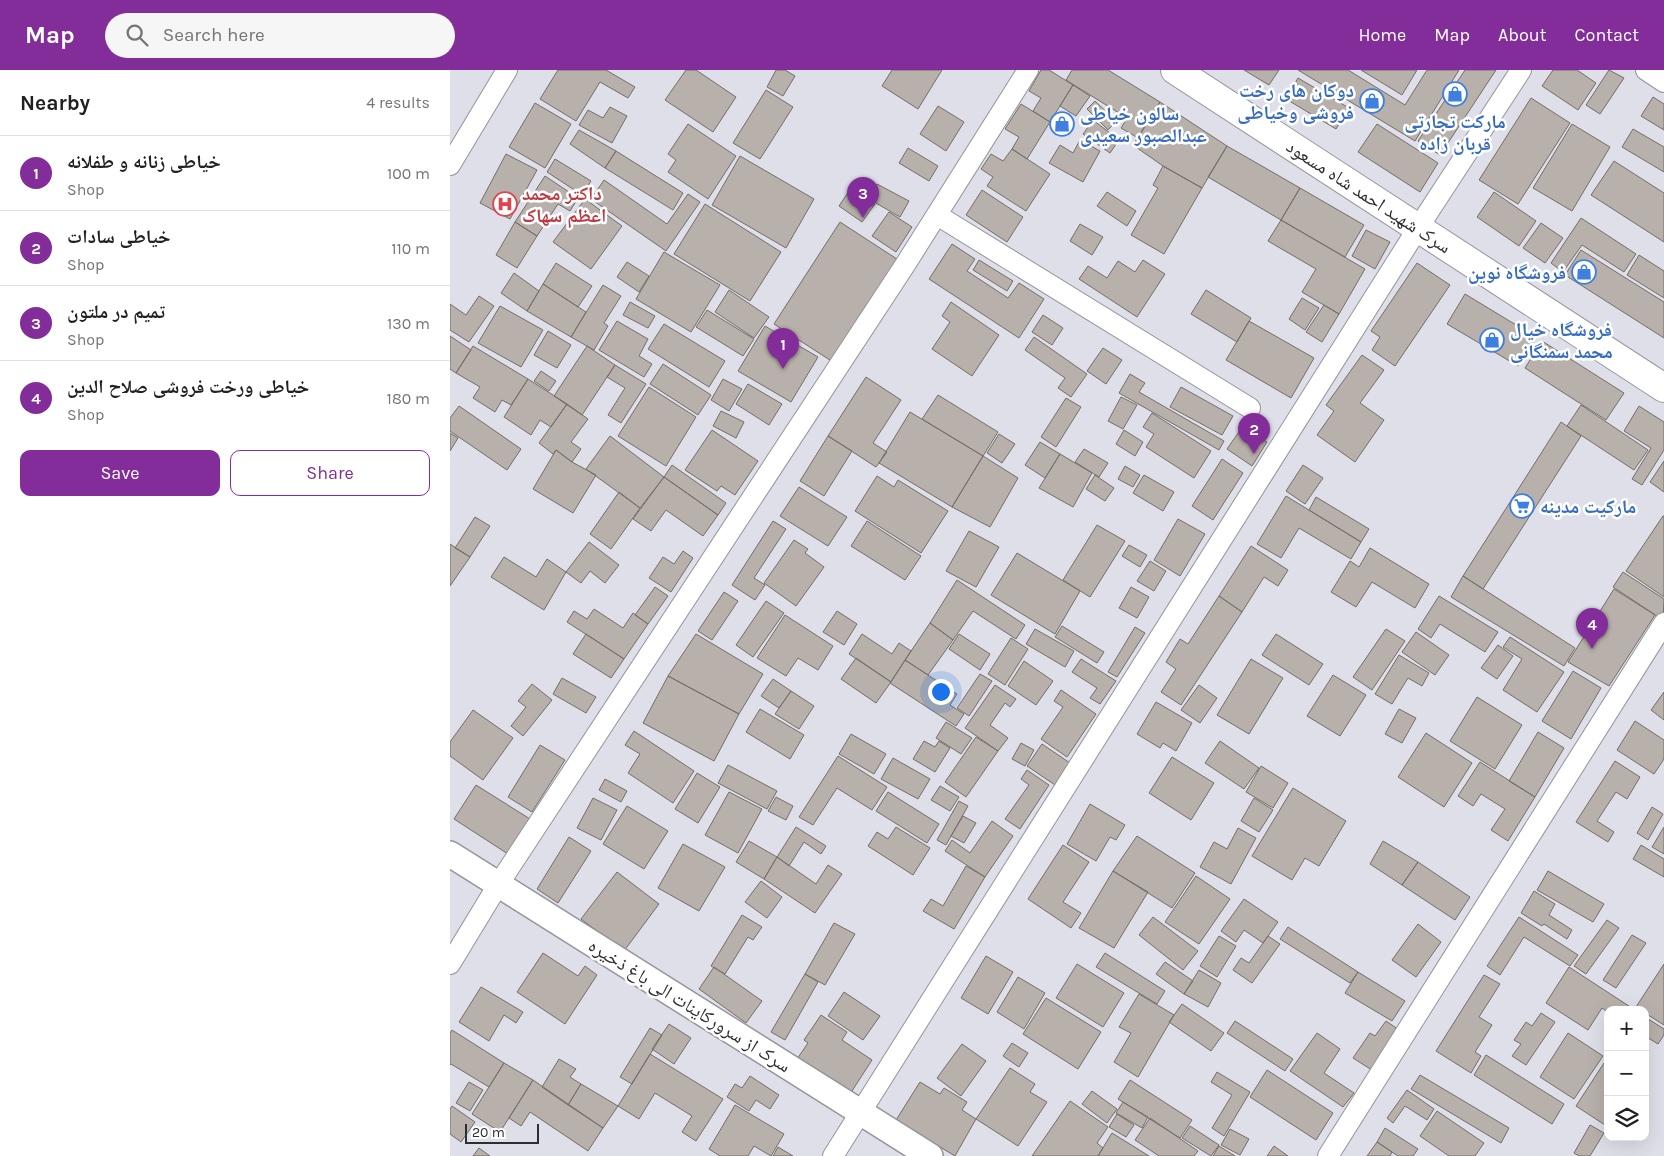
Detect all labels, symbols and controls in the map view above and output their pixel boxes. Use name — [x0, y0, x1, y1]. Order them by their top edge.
search box — [105, 13, 455, 58]
text: Map — [25, 21, 75, 49]
icon: search — [123, 21, 151, 49]
text: Search here — [163, 24, 265, 46]
text: Home — [1358, 24, 1406, 46]
text: Map — [1434, 24, 1470, 46]
text: About — [1498, 24, 1547, 46]
text: Contact — [1575, 24, 1639, 46]
place label: دوکان های رخت فروشی وخیاطی — [1237, 80, 1354, 124]
shop icon: مارکت تجارتی قربان زاده — [1442, 81, 1468, 107]
shop icon: دوکان های رخت فروشی وخیاطی — [1359, 88, 1385, 114]
text: Nearby — [20, 91, 90, 115]
text: 4 results — [366, 93, 430, 112]
place label: سالون خیاطی عبدالصبور سعیدی — [1080, 103, 1207, 147]
shop icon: سالون خیاطی عبدالصبور سعیدی — [1049, 111, 1075, 137]
place label: مارکت تجارتی قربان زاده — [1404, 111, 1506, 155]
street label: سرک شهید احمد شاه مسعود — [1282, 135, 1455, 258]
text: خیاطی زنانه و طفلانه — [67, 151, 221, 173]
text: 1 — [33, 164, 39, 183]
text: 100 m — [387, 164, 430, 183]
pin: 3 — [847, 177, 879, 218]
text: Shop — [67, 180, 104, 199]
place label: داکتر محمد اعظم سهاک — [522, 183, 606, 228]
hospital icon: داکتر محمد اعظم سهاک — [492, 191, 518, 217]
text: خیاطی سادات — [67, 226, 170, 248]
text: 2 — [31, 239, 41, 258]
text: 110 m — [391, 239, 430, 258]
text: Shop — [67, 255, 104, 274]
shop icon: فروشگاه نوین — [1571, 259, 1597, 285]
place label: فروشگاه نوین — [1468, 262, 1566, 284]
text: تمیم در ملتون — [67, 301, 165, 323]
text: 3 — [31, 314, 41, 333]
text: 130 m — [387, 314, 430, 333]
place label: فروشگاه خیال محمد سمنگانی — [1510, 319, 1613, 363]
shop icon: فروشگاه خیال محمد سمنگانی — [1479, 327, 1505, 353]
pin: 1 — [767, 328, 799, 369]
text: Shop — [67, 330, 104, 349]
text: خیاطی ورخت فروشی صلاح الدین — [67, 376, 309, 398]
text: 4 — [31, 389, 41, 408]
text: 180 m — [387, 389, 430, 408]
text: Shop — [67, 405, 104, 424]
pin: 2 — [1238, 413, 1270, 454]
button: Save — [20, 450, 220, 496]
button: Share — [230, 450, 430, 496]
supermarket icon: مارکیت مدینه — [1509, 493, 1535, 519]
place label: مارکیت مدینه — [1540, 496, 1636, 518]
pin: 4 — [1576, 608, 1608, 649]
your location — [928, 679, 954, 705]
street label: سرک از سرورکاینات الی باغ ذخیره — [584, 934, 795, 1077]
map controls — [1604, 1006, 1649, 1141]
button: + — [1604, 1006, 1649, 1051]
button: − — [1604, 1051, 1649, 1096]
button: layers — [1604, 1096, 1649, 1141]
scale bar — [465, 1121, 539, 1144]
text: 20 m — [472, 1124, 505, 1141]

